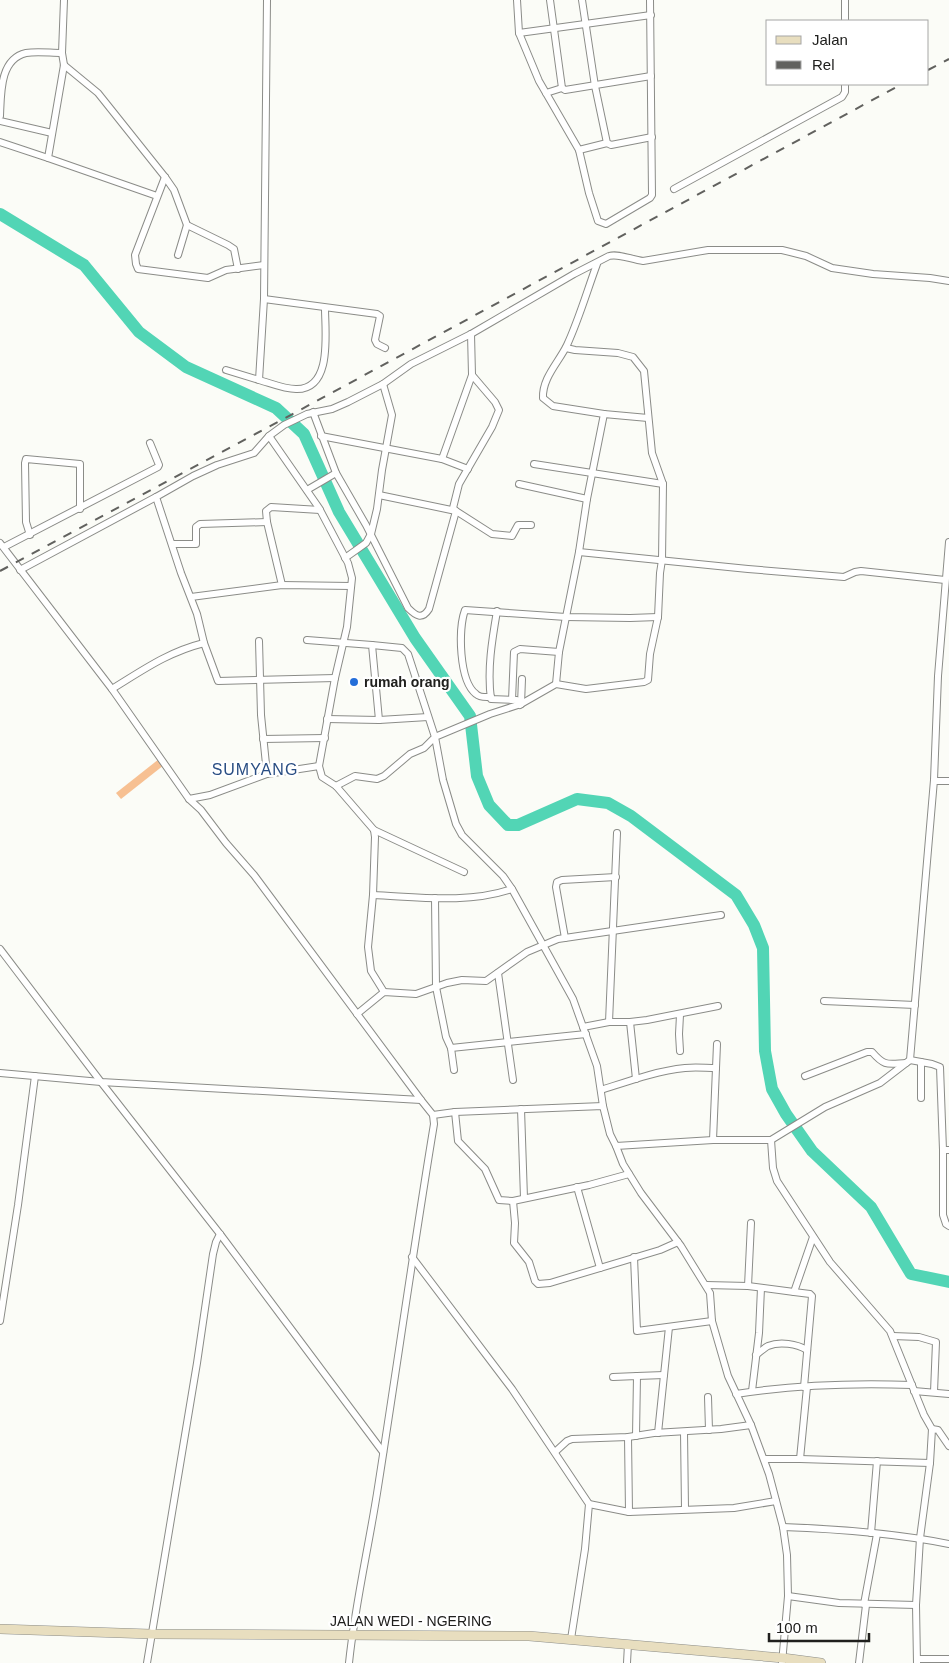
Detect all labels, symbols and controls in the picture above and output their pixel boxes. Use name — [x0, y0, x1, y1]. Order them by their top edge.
legend — [766, 20, 929, 85]
text: Jalan — [812, 31, 848, 48]
text: Rel — [812, 56, 835, 73]
place label: rumah orang — [364, 674, 450, 690]
marker: rumah orang — [348, 676, 360, 688]
district label: SUMYANG — [212, 761, 298, 778]
scale bar — [769, 1610, 869, 1642]
street label: JALAN WEDI - NGERING — [330, 1613, 492, 1629]
text: 100 m — [776, 1619, 818, 1636]

